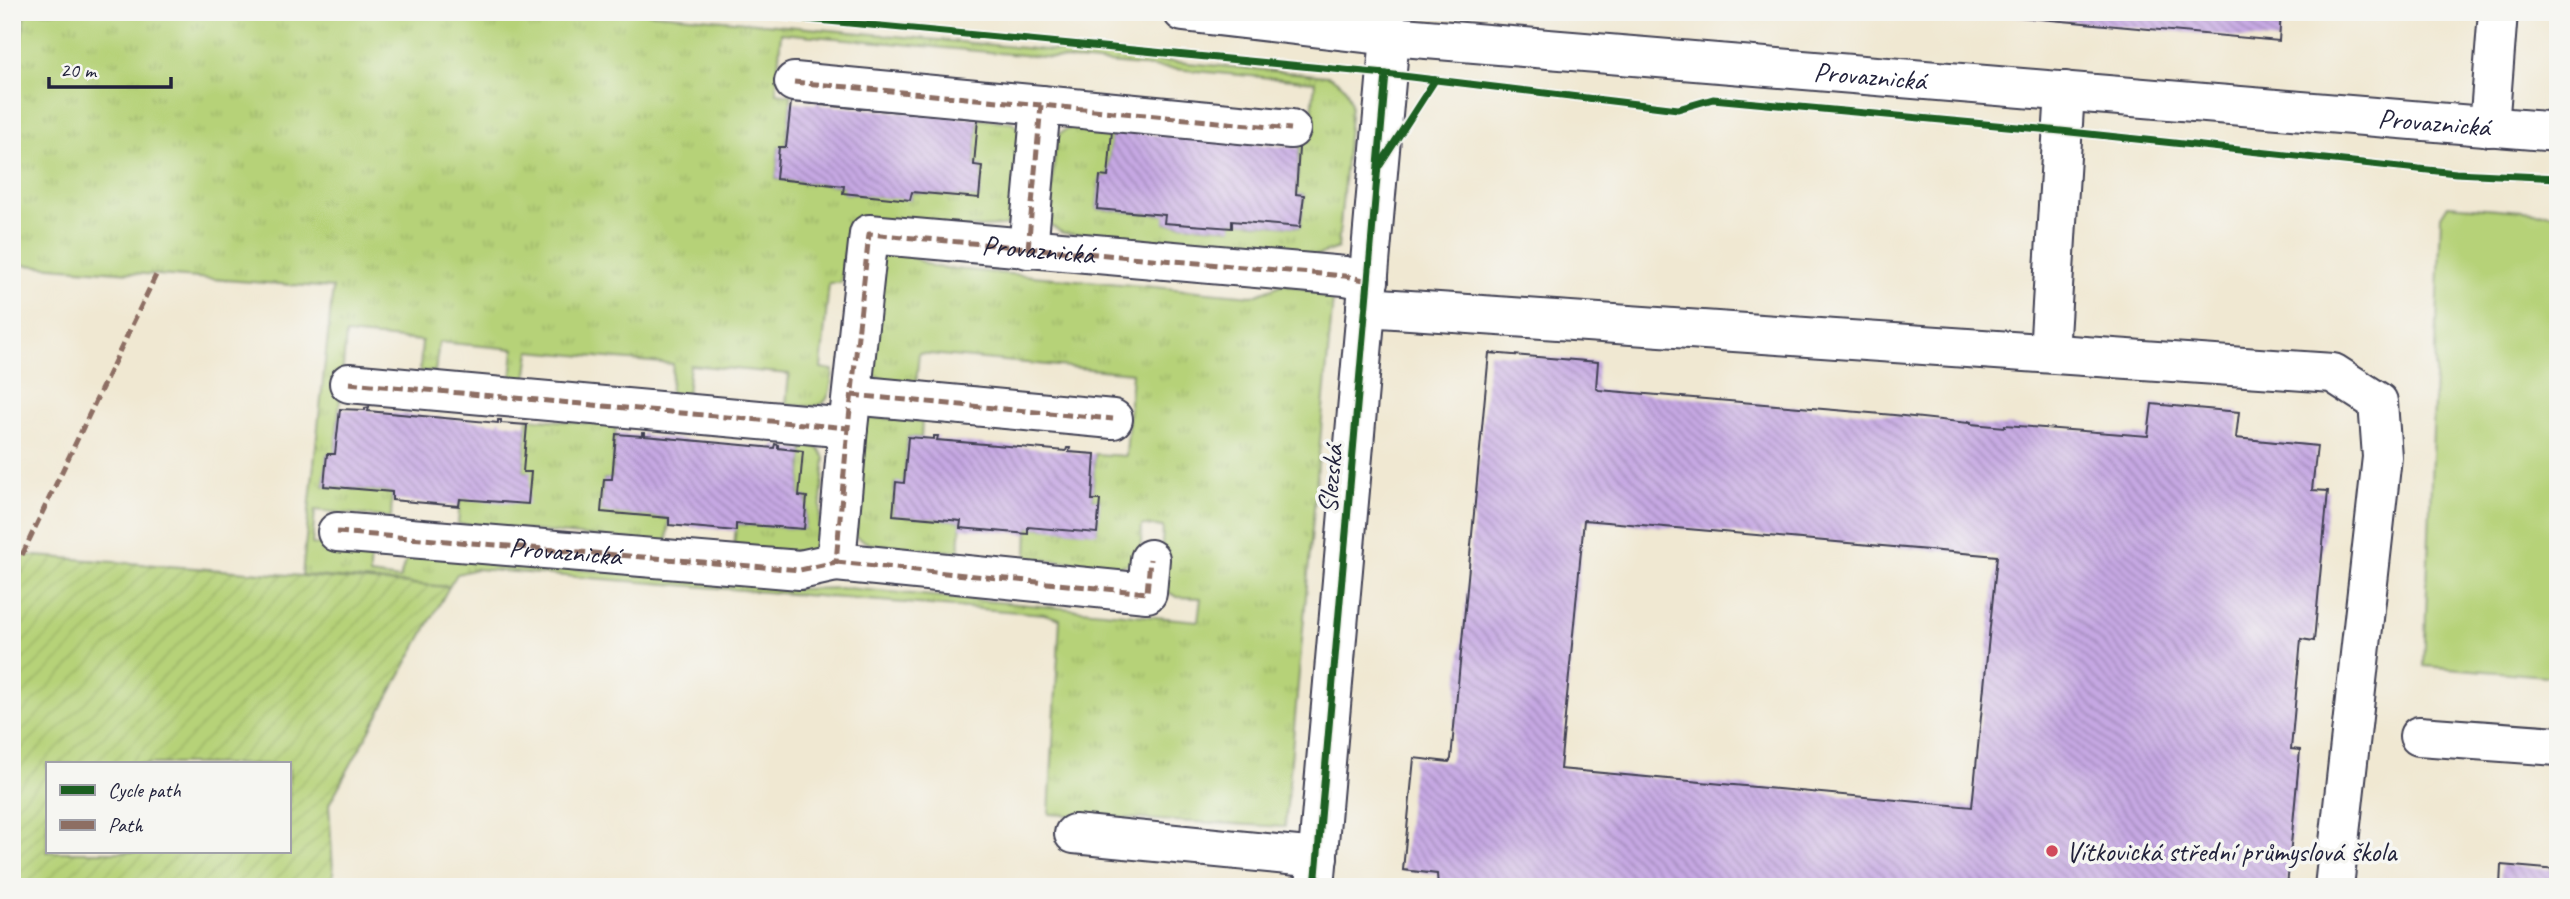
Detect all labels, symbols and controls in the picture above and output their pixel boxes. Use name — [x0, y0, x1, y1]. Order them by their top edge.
scale bar — [49, 46, 172, 90]
street label: Provaznická — [1813, 53, 1930, 98]
text: 20 m — [60, 57, 98, 83]
street label: Provaznická — [2377, 100, 2494, 144]
street label: Provaznická — [981, 227, 1098, 272]
street label: Slezská — [1310, 440, 1351, 515]
street label: Provaznická — [508, 529, 625, 573]
legend — [46, 762, 290, 853]
text: Cycle path — [108, 777, 181, 803]
text: Path — [108, 812, 144, 838]
place label: Vítkovická střední průmyslová škola — [2066, 834, 2398, 869]
marker: Vítkovická střední průmyslová škola — [2044, 843, 2060, 859]

